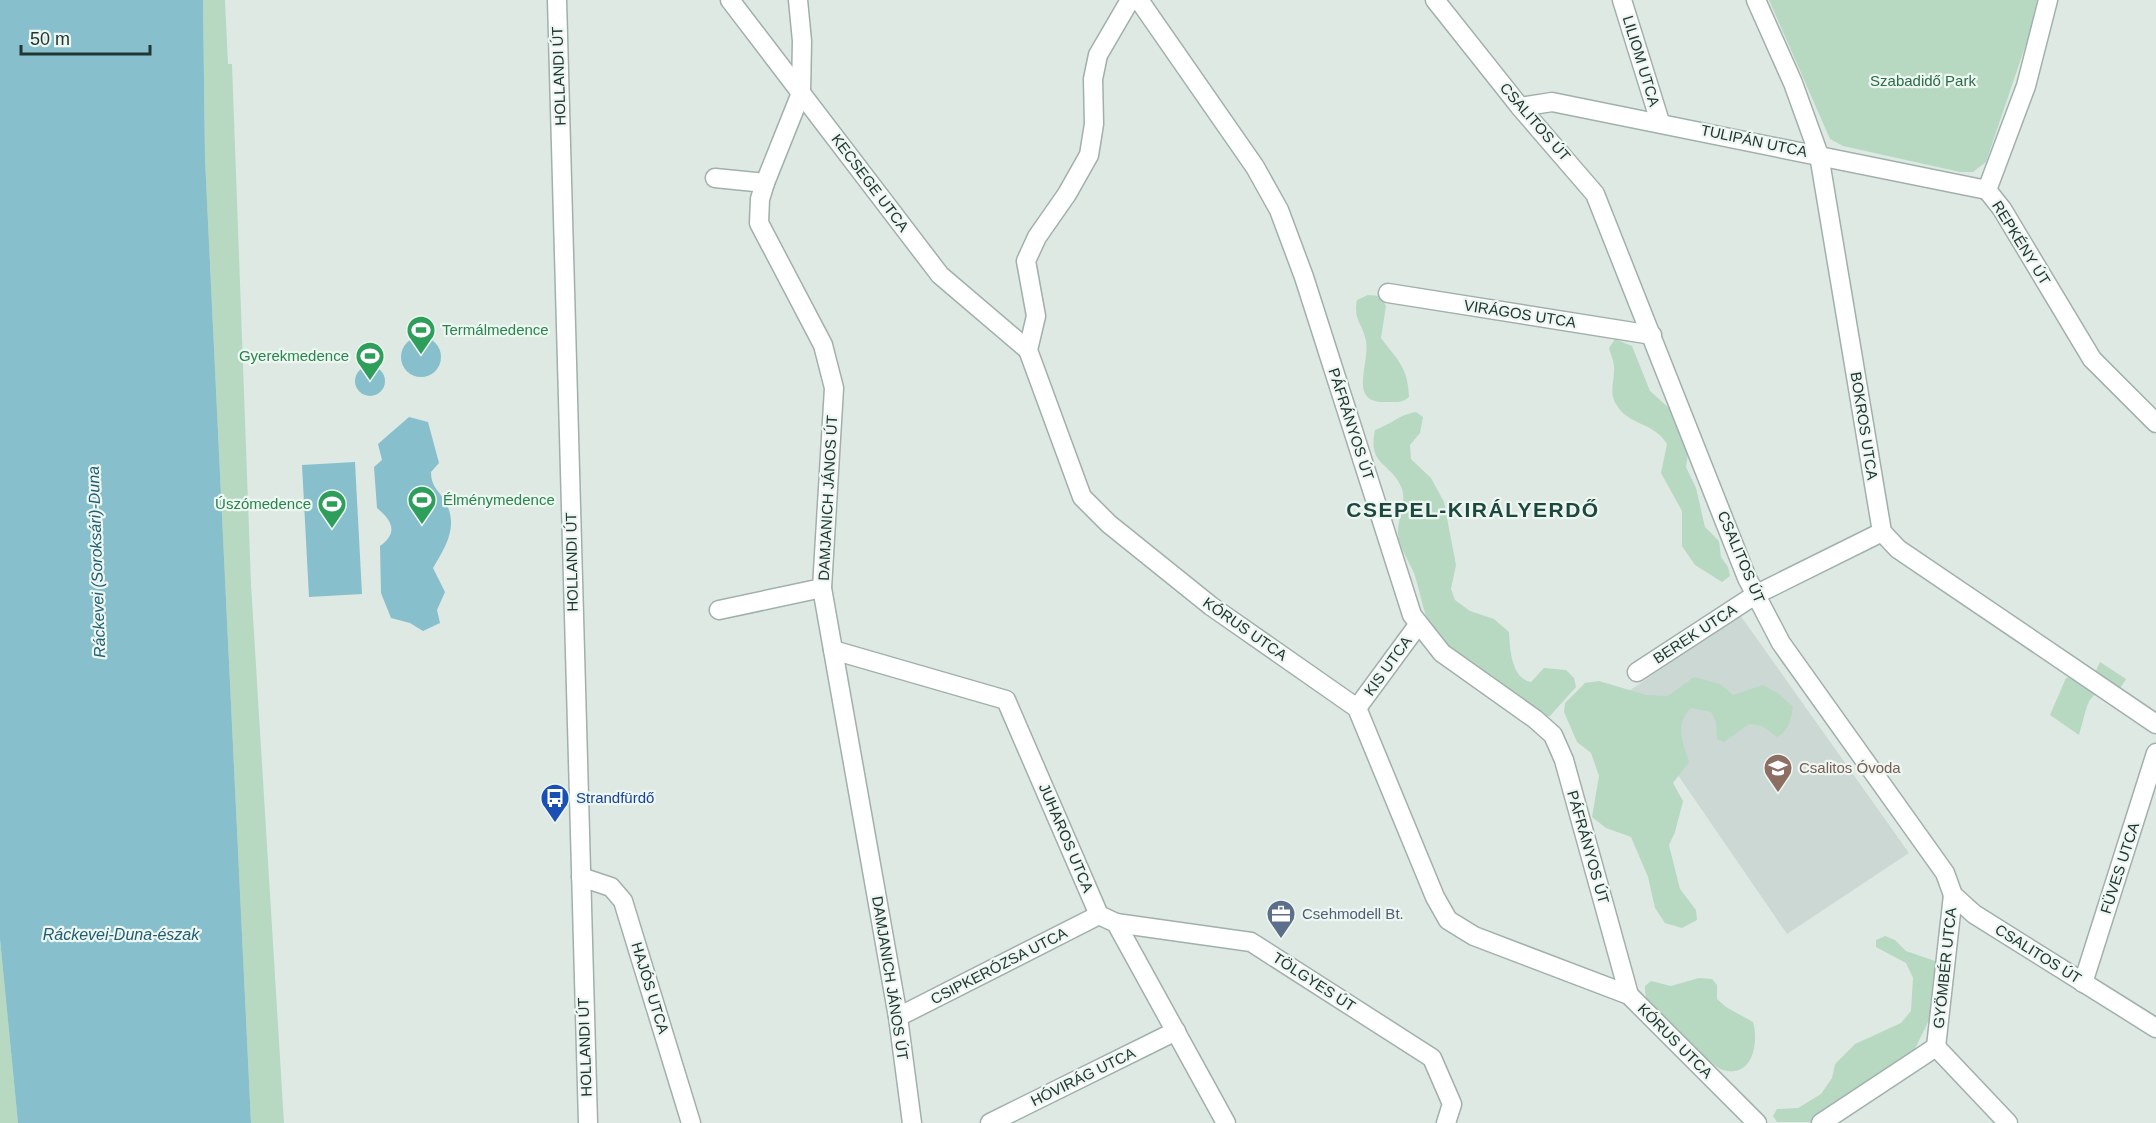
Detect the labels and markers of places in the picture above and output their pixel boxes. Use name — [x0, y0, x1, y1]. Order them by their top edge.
sports icon: Termálmedence — [405, 314, 437, 356]
place label: Termálmedence — [442, 321, 549, 338]
sports icon: Gyerekmedence — [354, 340, 386, 382]
place label: Gyerekmedence — [239, 347, 349, 364]
sports icon: Élménymedence — [406, 484, 438, 526]
sports icon: Úszómedence — [316, 488, 348, 530]
place label: Élménymedence — [443, 491, 555, 508]
place label: Úszómedence — [215, 495, 311, 512]
school or university icon: Csalitos Óvoda — [1762, 752, 1794, 794]
place label: Csalitos Óvoda — [1799, 759, 1901, 776]
bus stop icon: Strandfürdő — [539, 782, 571, 824]
place label: Strandfürdő — [576, 789, 654, 806]
office icon: Csehmodell Bt. — [1265, 898, 1297, 940]
place label: Csehmodell Bt. — [1302, 905, 1404, 922]

